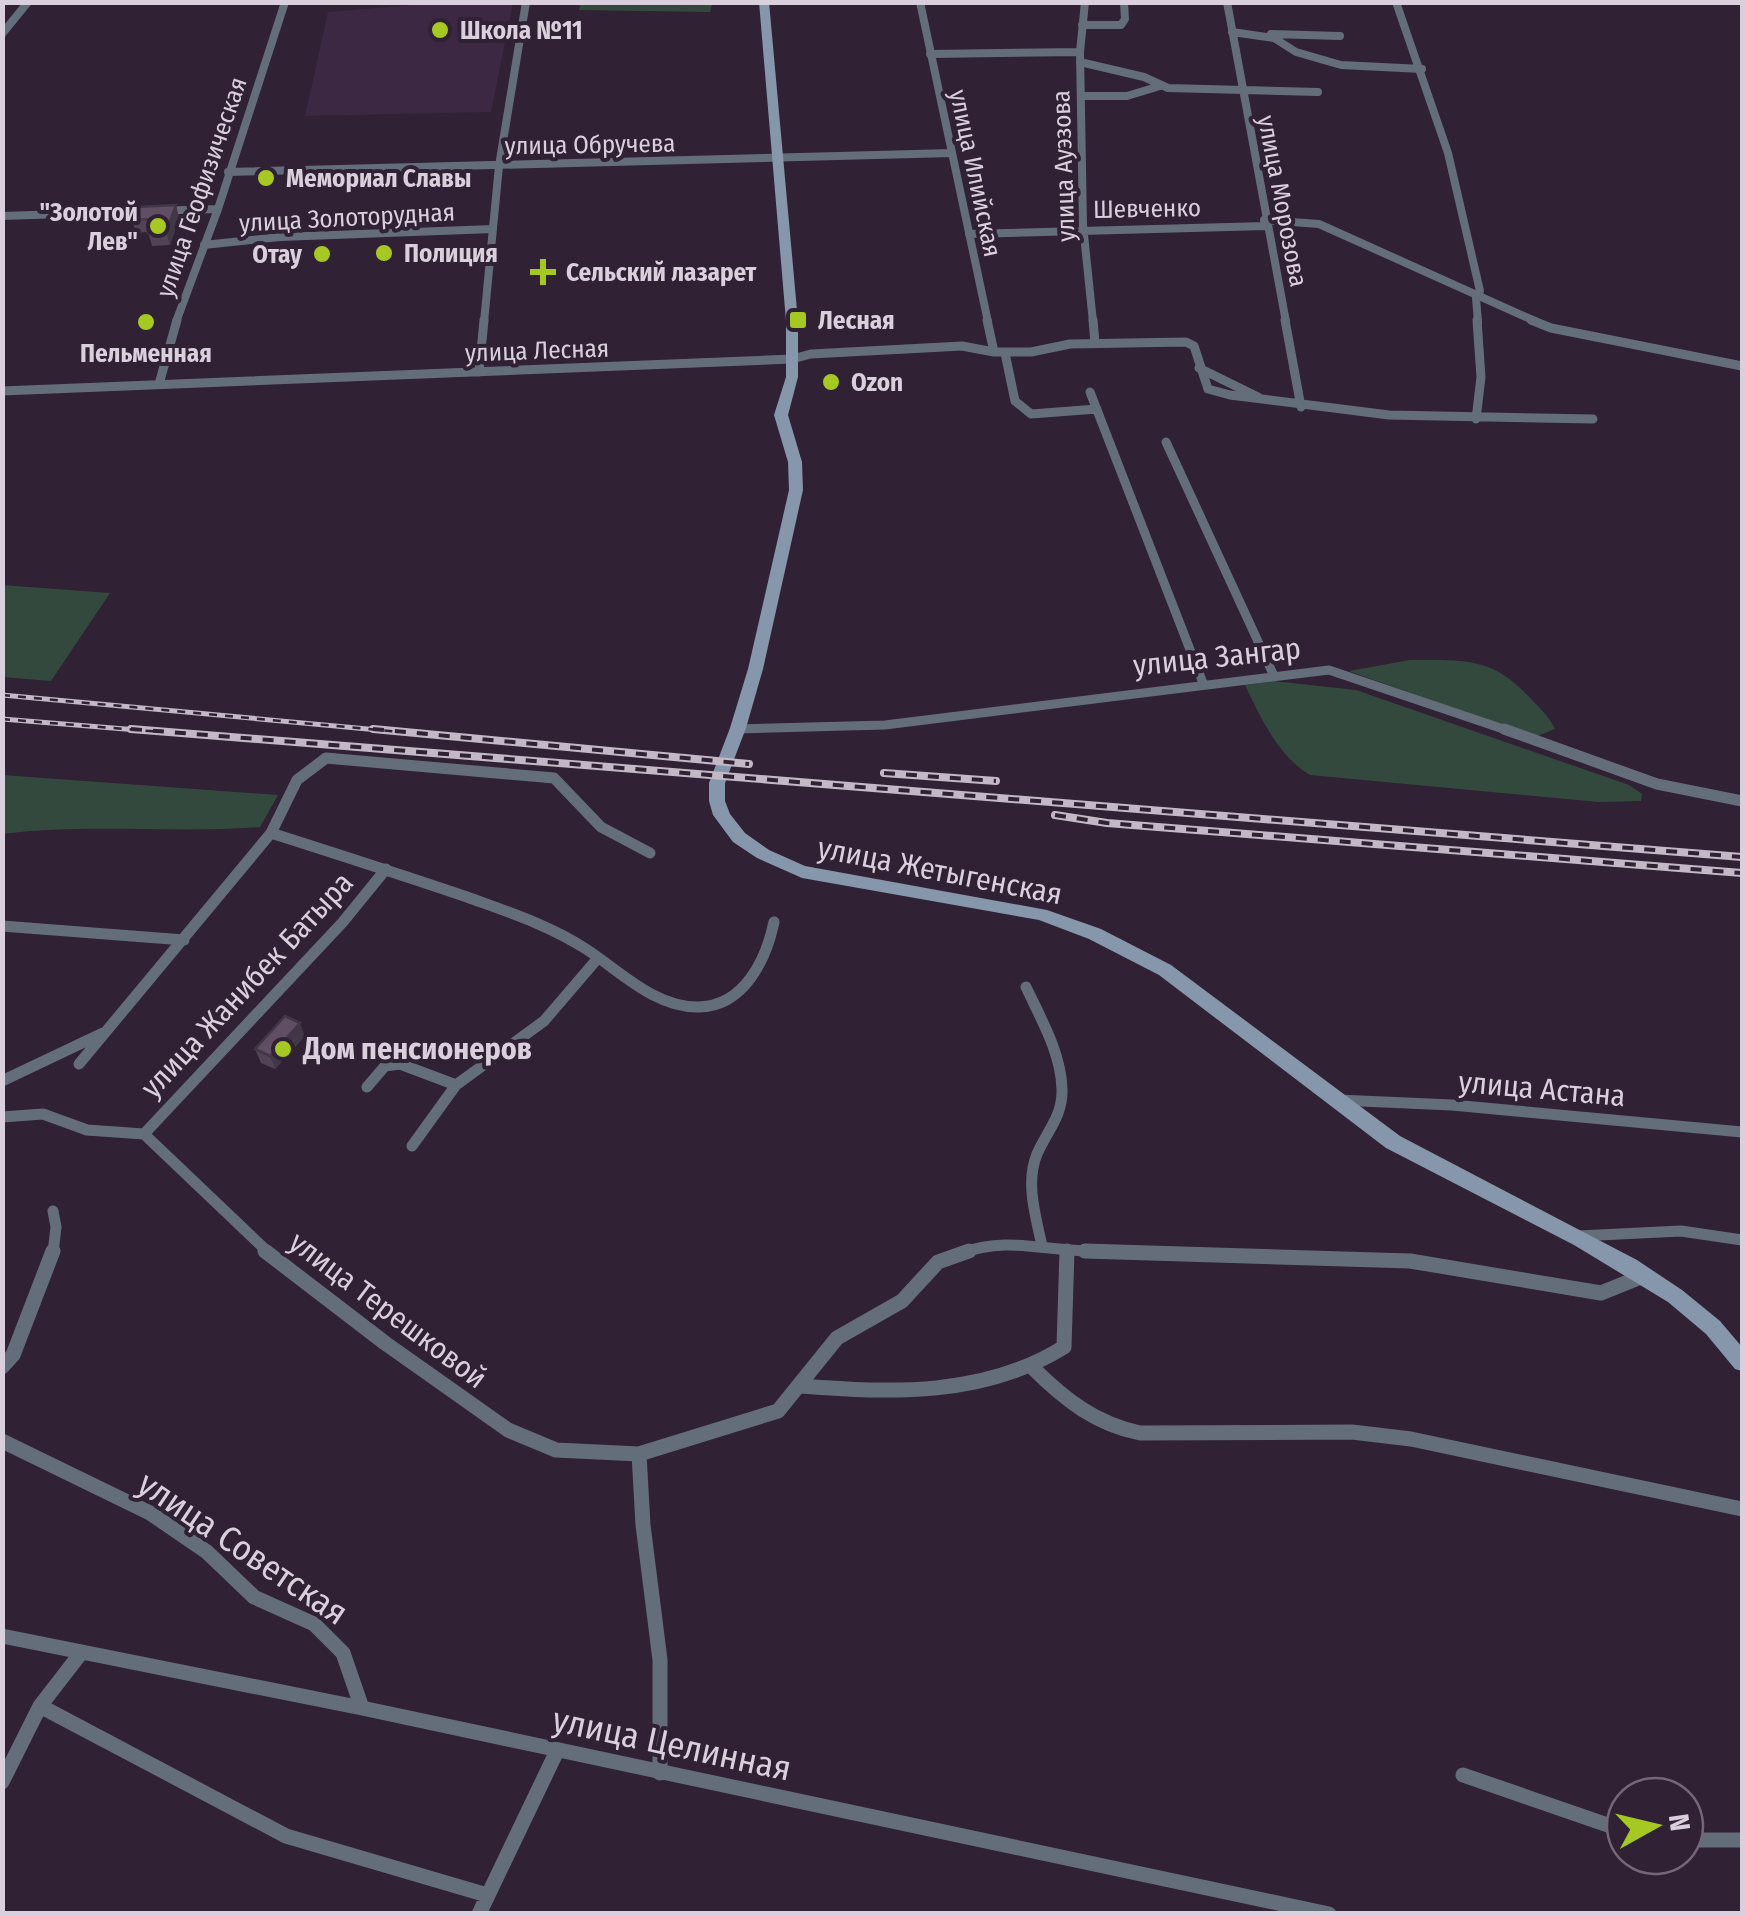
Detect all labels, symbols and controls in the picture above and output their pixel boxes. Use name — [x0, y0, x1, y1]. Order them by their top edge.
place label: Школа №11 — [460, 16, 583, 46]
marker: Школа №11 — [429, 19, 451, 41]
street label: улица Геофизическая — [150, 73, 254, 301]
street label: улица Илийская — [943, 87, 1007, 260]
street label: улица Ауэзова — [1046, 90, 1082, 242]
street label: улица Морозова — [1251, 113, 1313, 289]
street label: улица Обручева — [504, 129, 676, 161]
place label: Мемориал Славы — [286, 164, 471, 194]
marker: Мемориал Славы — [255, 167, 277, 189]
street label: Шевченко — [1093, 193, 1201, 225]
street label: улица Золоторудная — [238, 197, 456, 239]
place label: "Золотой Лев" — [39, 198, 138, 257]
marker: "Золотой Лев" — [147, 215, 169, 237]
place label: Полиция — [404, 239, 498, 269]
place label: Отау — [252, 240, 303, 270]
marker: Полиция — [373, 242, 395, 264]
marker: Отау — [311, 243, 333, 265]
place label: Сельский лазарет — [566, 258, 757, 288]
marker: Сельский лазарет — [530, 259, 556, 285]
place label: Лесная — [818, 306, 895, 336]
marker: Лесная — [787, 309, 809, 331]
marker: Пельменная — [135, 311, 157, 333]
street label: улица Лесная — [464, 333, 610, 369]
place label: Пельменная — [80, 339, 212, 369]
place label: Ozon — [851, 368, 903, 398]
marker: Ozon — [820, 371, 842, 393]
street label: улица Зангар — [1131, 630, 1303, 684]
street label: улица Жетыгенская — [815, 830, 1065, 912]
street label: улица Жанибек Батыра — [133, 865, 361, 1105]
place label: Дом пенсионеров — [302, 1031, 532, 1067]
marker: Дом пенсионеров — [272, 1038, 294, 1060]
street label: улица Астана — [1457, 1064, 1627, 1114]
street label: улица Терешковой — [282, 1224, 494, 1396]
street label: улица Советская — [130, 1462, 356, 1634]
street label: улица Целинная — [549, 1698, 795, 1790]
north arrow — [1605, 1776, 1705, 1876]
text: N — [1662, 1812, 1697, 1833]

